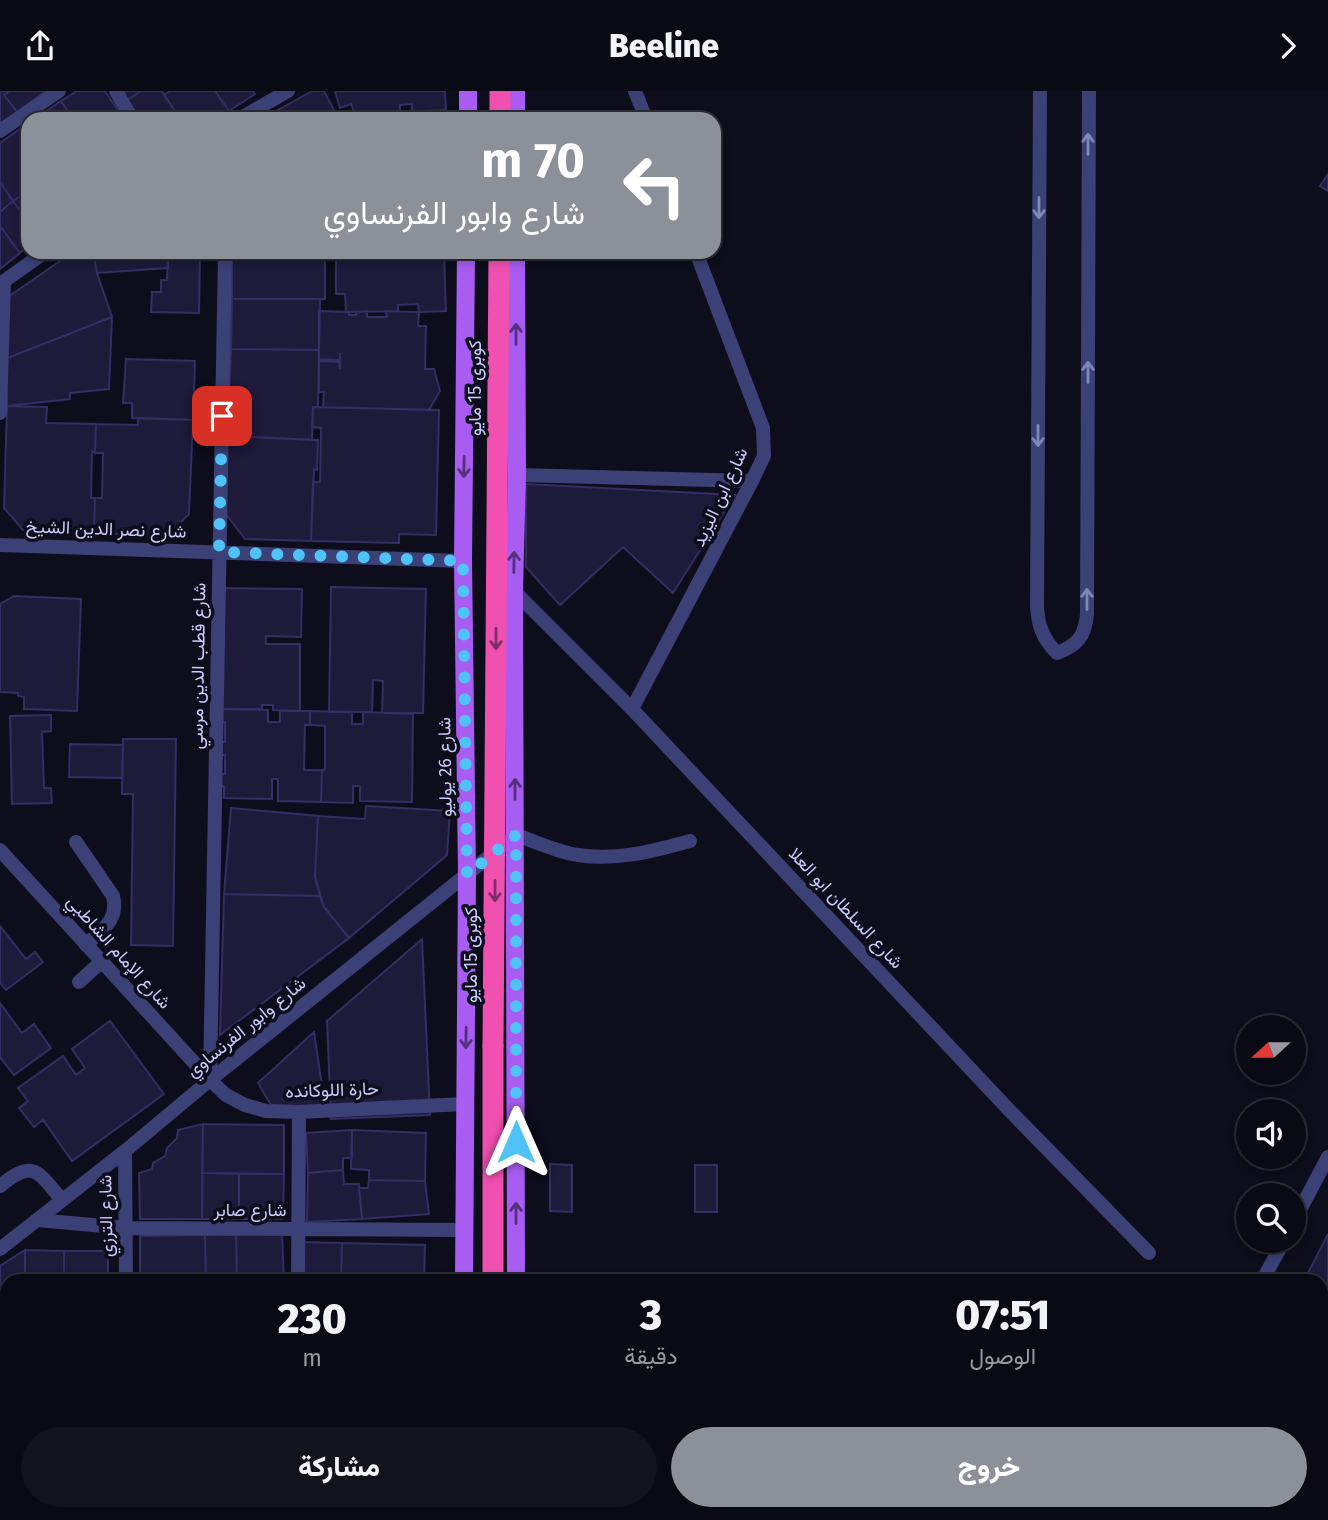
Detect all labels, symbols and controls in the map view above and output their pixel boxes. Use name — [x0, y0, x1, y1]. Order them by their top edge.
icon: share — [21, 27, 59, 65]
text: Beeline — [609, 27, 719, 65]
icon: forward — [1269, 27, 1307, 65]
text: 70 m — [481, 131, 585, 190]
one-way arrow — [1081, 133, 1095, 156]
icon: left — [609, 140, 700, 231]
text: شارع وابور الفرنساوي — [323, 194, 585, 232]
one-way arrow — [1033, 196, 1046, 219]
one-way arrow — [509, 323, 523, 346]
street label: كوبرى 15 مايو — [464, 340, 486, 436]
one-way arrow — [1081, 360, 1095, 383]
pin — [192, 386, 252, 446]
icon: arrive — [203, 397, 241, 435]
one-way arrow — [1031, 424, 1045, 447]
street label: شارع ابن اليزيد — [687, 444, 753, 550]
one-way arrow — [457, 455, 471, 478]
street label: شارع نصر الدين الشيخ — [25, 515, 187, 544]
one-way arrow — [508, 551, 521, 574]
street label: شارع قطب الدين مرسي — [186, 582, 214, 750]
one-way arrow — [1080, 588, 1094, 611]
one-way arrow — [489, 627, 503, 650]
street label: شارع 26 يوليو — [433, 717, 458, 817]
one-way arrow — [508, 778, 522, 801]
street label: شارع السلطان ابو العلا — [783, 843, 908, 974]
one-way arrow — [488, 879, 501, 902]
street label: شارع الإمام الشاطبي — [59, 890, 176, 1016]
street label: كوبرى 15 مايو — [460, 907, 482, 1003]
street label: شارع وابور الفرنساوي — [182, 972, 313, 1085]
north arrow — [1236, 1015, 1306, 1085]
map controls — [1236, 1015, 1306, 1253]
one-way arrow — [459, 1026, 472, 1049]
street label: حارة اللوكانده — [285, 1077, 379, 1103]
button: sound — [1236, 1099, 1306, 1169]
position arrow — [479, 1105, 553, 1179]
street label: شارع الترزي — [94, 1175, 122, 1257]
button: search — [1236, 1183, 1306, 1253]
street label: شارع صابر — [213, 1199, 287, 1222]
one-way arrow — [509, 1202, 523, 1225]
text: 3 — [640, 1290, 662, 1340]
text: 07:51 — [955, 1290, 1050, 1340]
text: 230 — [278, 1294, 347, 1344]
text: دقيقة — [624, 1342, 678, 1370]
text: الوصول — [970, 1342, 1036, 1370]
text: m — [302, 1344, 322, 1372]
button: مشاركة — [21, 1427, 657, 1507]
button: خروج — [671, 1427, 1307, 1507]

